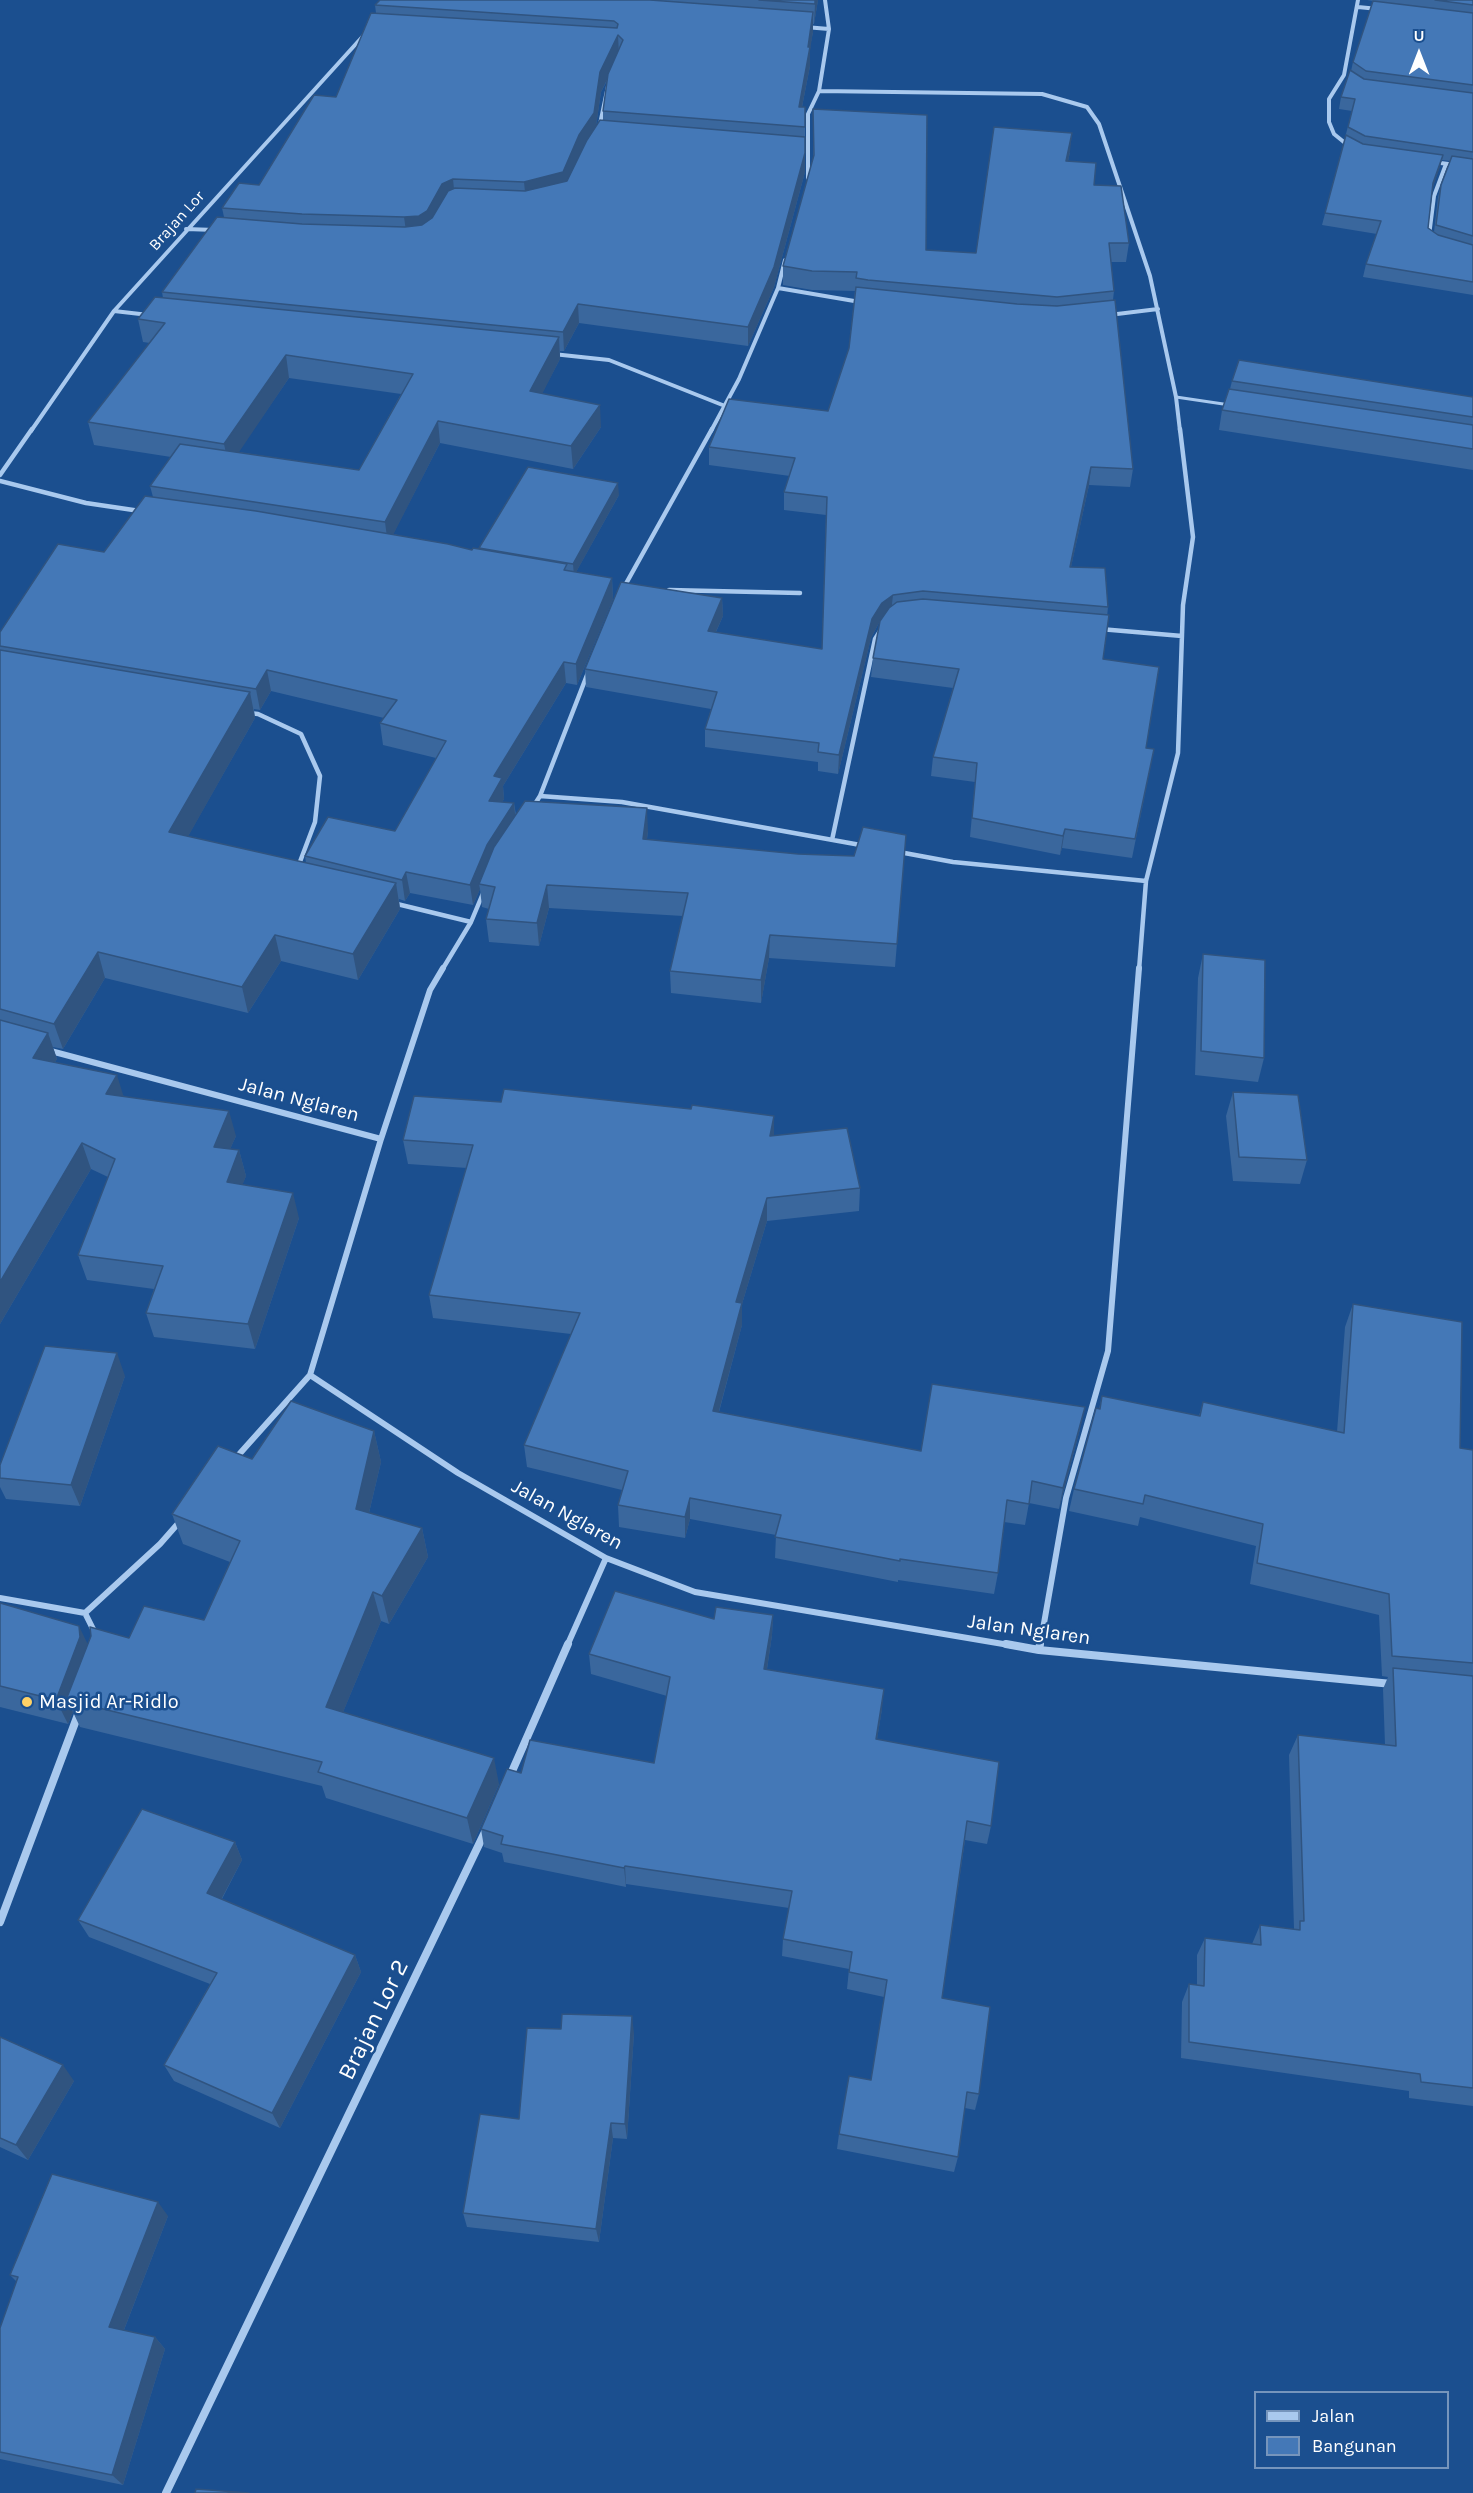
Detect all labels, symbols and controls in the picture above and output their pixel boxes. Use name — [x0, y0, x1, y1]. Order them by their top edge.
north arrow — [1389, 24, 1449, 84]
text: U — [1413, 26, 1425, 45]
street label: Brajan Lor — [145, 187, 209, 255]
street label: Jalan Nglaren — [236, 1072, 362, 1128]
street label: Jalan Nglaren — [507, 1475, 627, 1555]
street label: Jalan Nglaren — [966, 1610, 1092, 1650]
place label: Masjid Ar-Ridlo — [39, 1690, 179, 1714]
marker: Masjid Ar-Ridlo — [20, 1695, 34, 1709]
street label: Brajan Lor 2 — [332, 1955, 416, 2085]
legend — [1254, 2391, 1449, 2469]
text: Jalan — [1312, 2405, 1355, 2427]
text: Bangunan — [1312, 2435, 1397, 2457]

